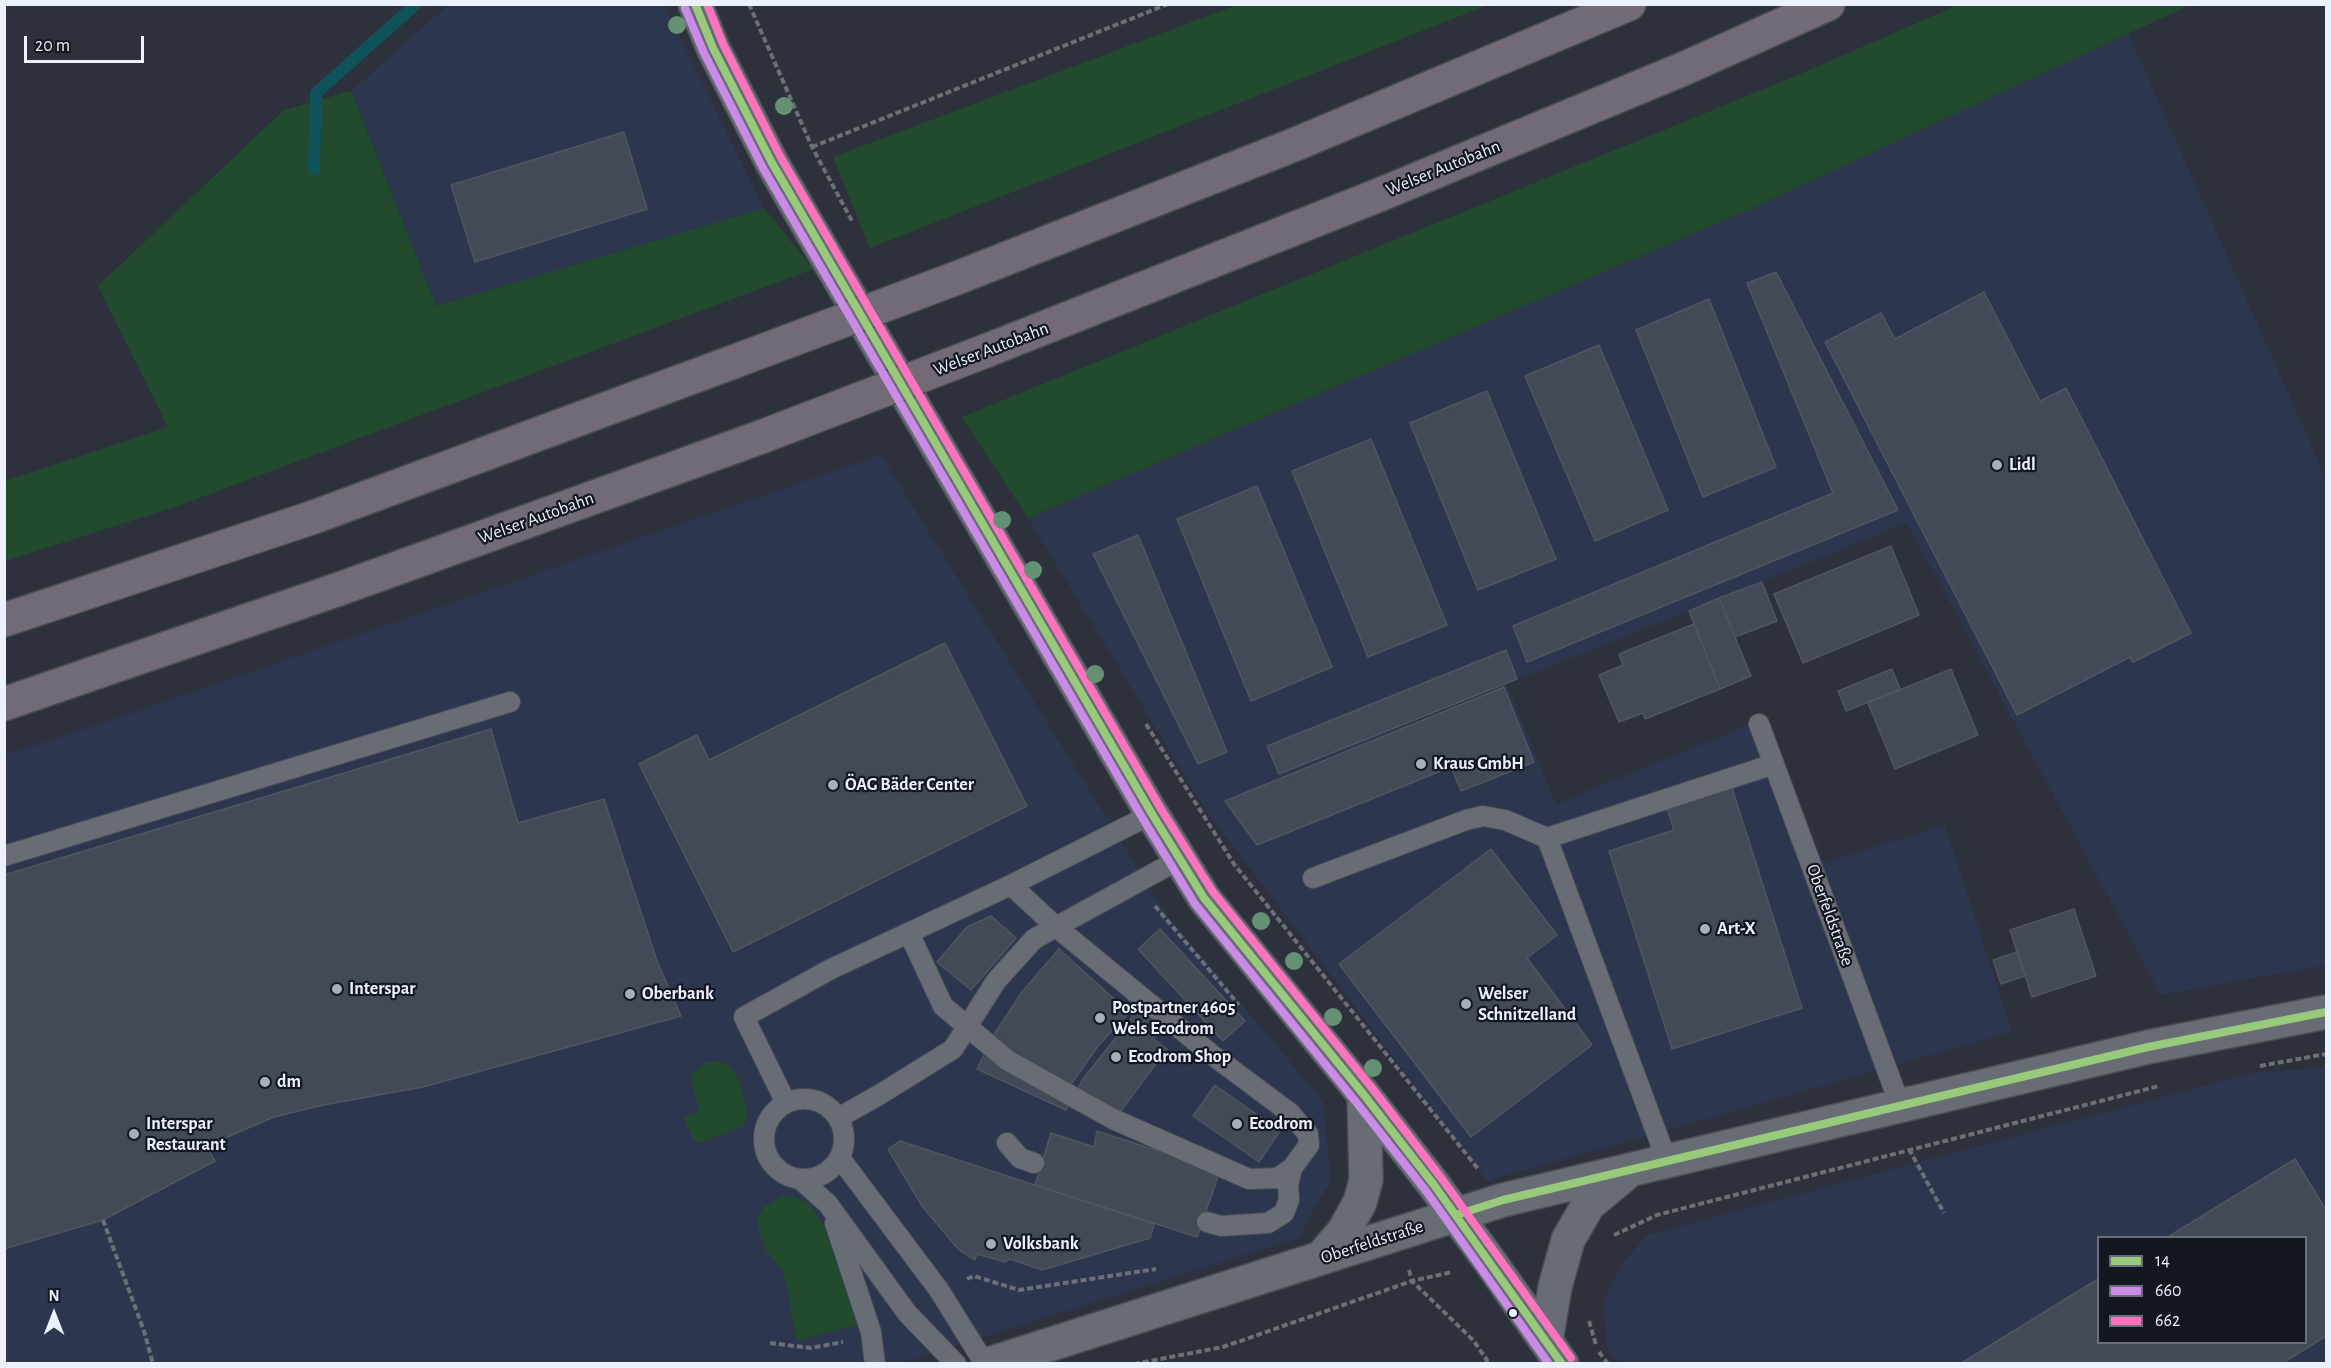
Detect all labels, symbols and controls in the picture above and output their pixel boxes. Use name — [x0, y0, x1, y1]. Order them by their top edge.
scale bar — [27, 24, 147, 62]
text: 20 m — [35, 37, 70, 55]
street label: Welser Autobahn — [1383, 135, 1503, 201]
street label: Welser Autobahn — [930, 317, 1052, 381]
place label: Lidl — [2009, 454, 2036, 476]
marker: Lidl — [1990, 458, 2004, 472]
street label: Welser Autobahn — [475, 487, 597, 549]
place label: Kraus GmbH — [1433, 753, 1524, 775]
marker: Kraus GmbH — [1414, 757, 1428, 771]
place label: ÖAG Bäder Center — [845, 774, 974, 796]
marker: ÖAG Bäder Center — [826, 778, 840, 792]
street label: Oberfeldstraße — [1802, 861, 1858, 969]
place label: Art-X — [1717, 918, 1756, 940]
marker: Art-X — [1698, 922, 1712, 936]
place label: Interspar — [349, 978, 415, 1000]
marker: Interspar — [330, 982, 344, 996]
place label: Oberbank — [642, 983, 714, 1005]
place label: Welser Schnitzelland — [1478, 983, 1576, 1026]
marker: Oberbank — [623, 987, 637, 1001]
place label: Postpartner 4605 Wels Ecodrom — [1112, 997, 1235, 1040]
marker: Welser Schnitzelland — [1459, 997, 1473, 1011]
marker: Postpartner 4605 Wels Ecodrom — [1093, 1011, 1107, 1025]
place label: Ecodrom Shop — [1128, 1046, 1231, 1068]
marker: Ecodrom Shop — [1109, 1050, 1123, 1064]
place label: dm — [277, 1071, 301, 1093]
marker: dm — [258, 1075, 272, 1089]
place label: Interspar Restaurant — [146, 1113, 226, 1156]
place label: Ecodrom — [1249, 1113, 1313, 1135]
marker: Ecodrom — [1230, 1117, 1244, 1131]
marker: Interspar Restaurant — [127, 1127, 141, 1141]
street label: Oberfeldstraße — [1318, 1215, 1426, 1269]
place label: Volksbank — [1003, 1233, 1079, 1255]
legend — [2097, 1236, 2307, 1344]
marker: Volksbank — [984, 1237, 998, 1251]
text: 14 — [2155, 1252, 2170, 1270]
text: 660 — [2155, 1282, 2181, 1300]
north arrow — [24, 1284, 84, 1344]
text: N — [48, 1288, 60, 1304]
unlabelled marker — [1507, 1307, 1519, 1319]
text: 662 — [2155, 1312, 2180, 1330]

